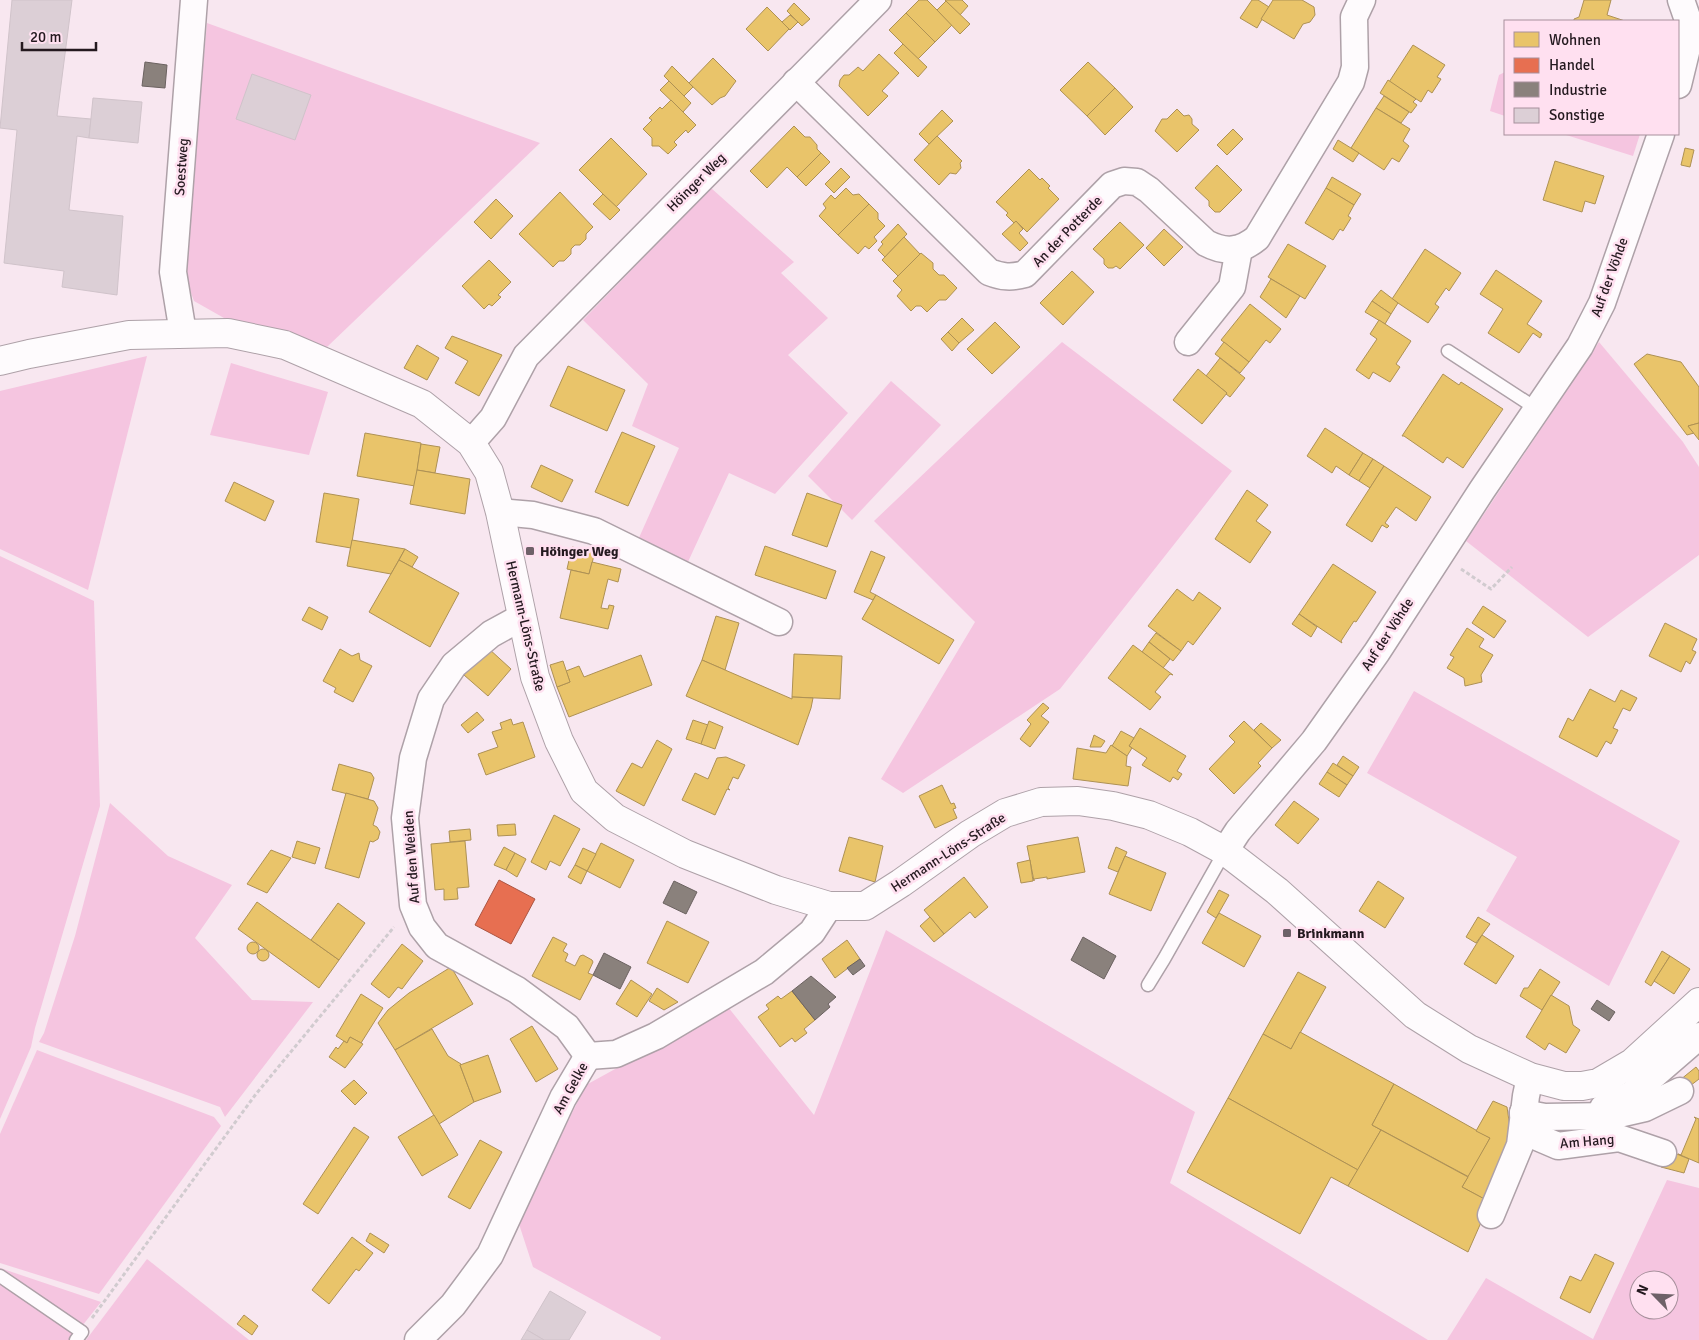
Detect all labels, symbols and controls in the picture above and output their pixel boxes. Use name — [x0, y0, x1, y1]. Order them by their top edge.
scale bar — [22, 20, 96, 52]
legend — [1504, 20, 1679, 135]
text: 20 m — [30, 28, 61, 46]
text: Wohnen — [1549, 31, 1601, 49]
text: Handel — [1549, 56, 1595, 74]
text: Industrie — [1549, 81, 1607, 99]
text: Sonstige — [1549, 106, 1605, 124]
street label: Soestweg — [171, 138, 192, 196]
street label: Höinger Weg — [663, 149, 729, 215]
street label: An der Potterde — [1029, 192, 1106, 271]
street label: Auf der Vöhde — [1587, 235, 1632, 319]
place label: Höinger Weg — [540, 543, 619, 560]
marker: Höinger Weg — [524, 545, 536, 557]
street label: Hermann-Löns-Straße — [502, 559, 549, 693]
street label: Auf der Vöhde — [1358, 595, 1417, 674]
street label: Hermann-Löns-Straße — [888, 809, 1009, 896]
street label: Auf den Weiden — [400, 810, 423, 904]
place label: Brinkmann — [1297, 925, 1365, 942]
marker: Brinkmann — [1281, 927, 1293, 939]
street label: Am Gelke — [549, 1059, 592, 1117]
street label: Am Hang — [1559, 1131, 1615, 1152]
north arrow — [1629, 1270, 1679, 1320]
text: N — [1633, 1282, 1652, 1298]

